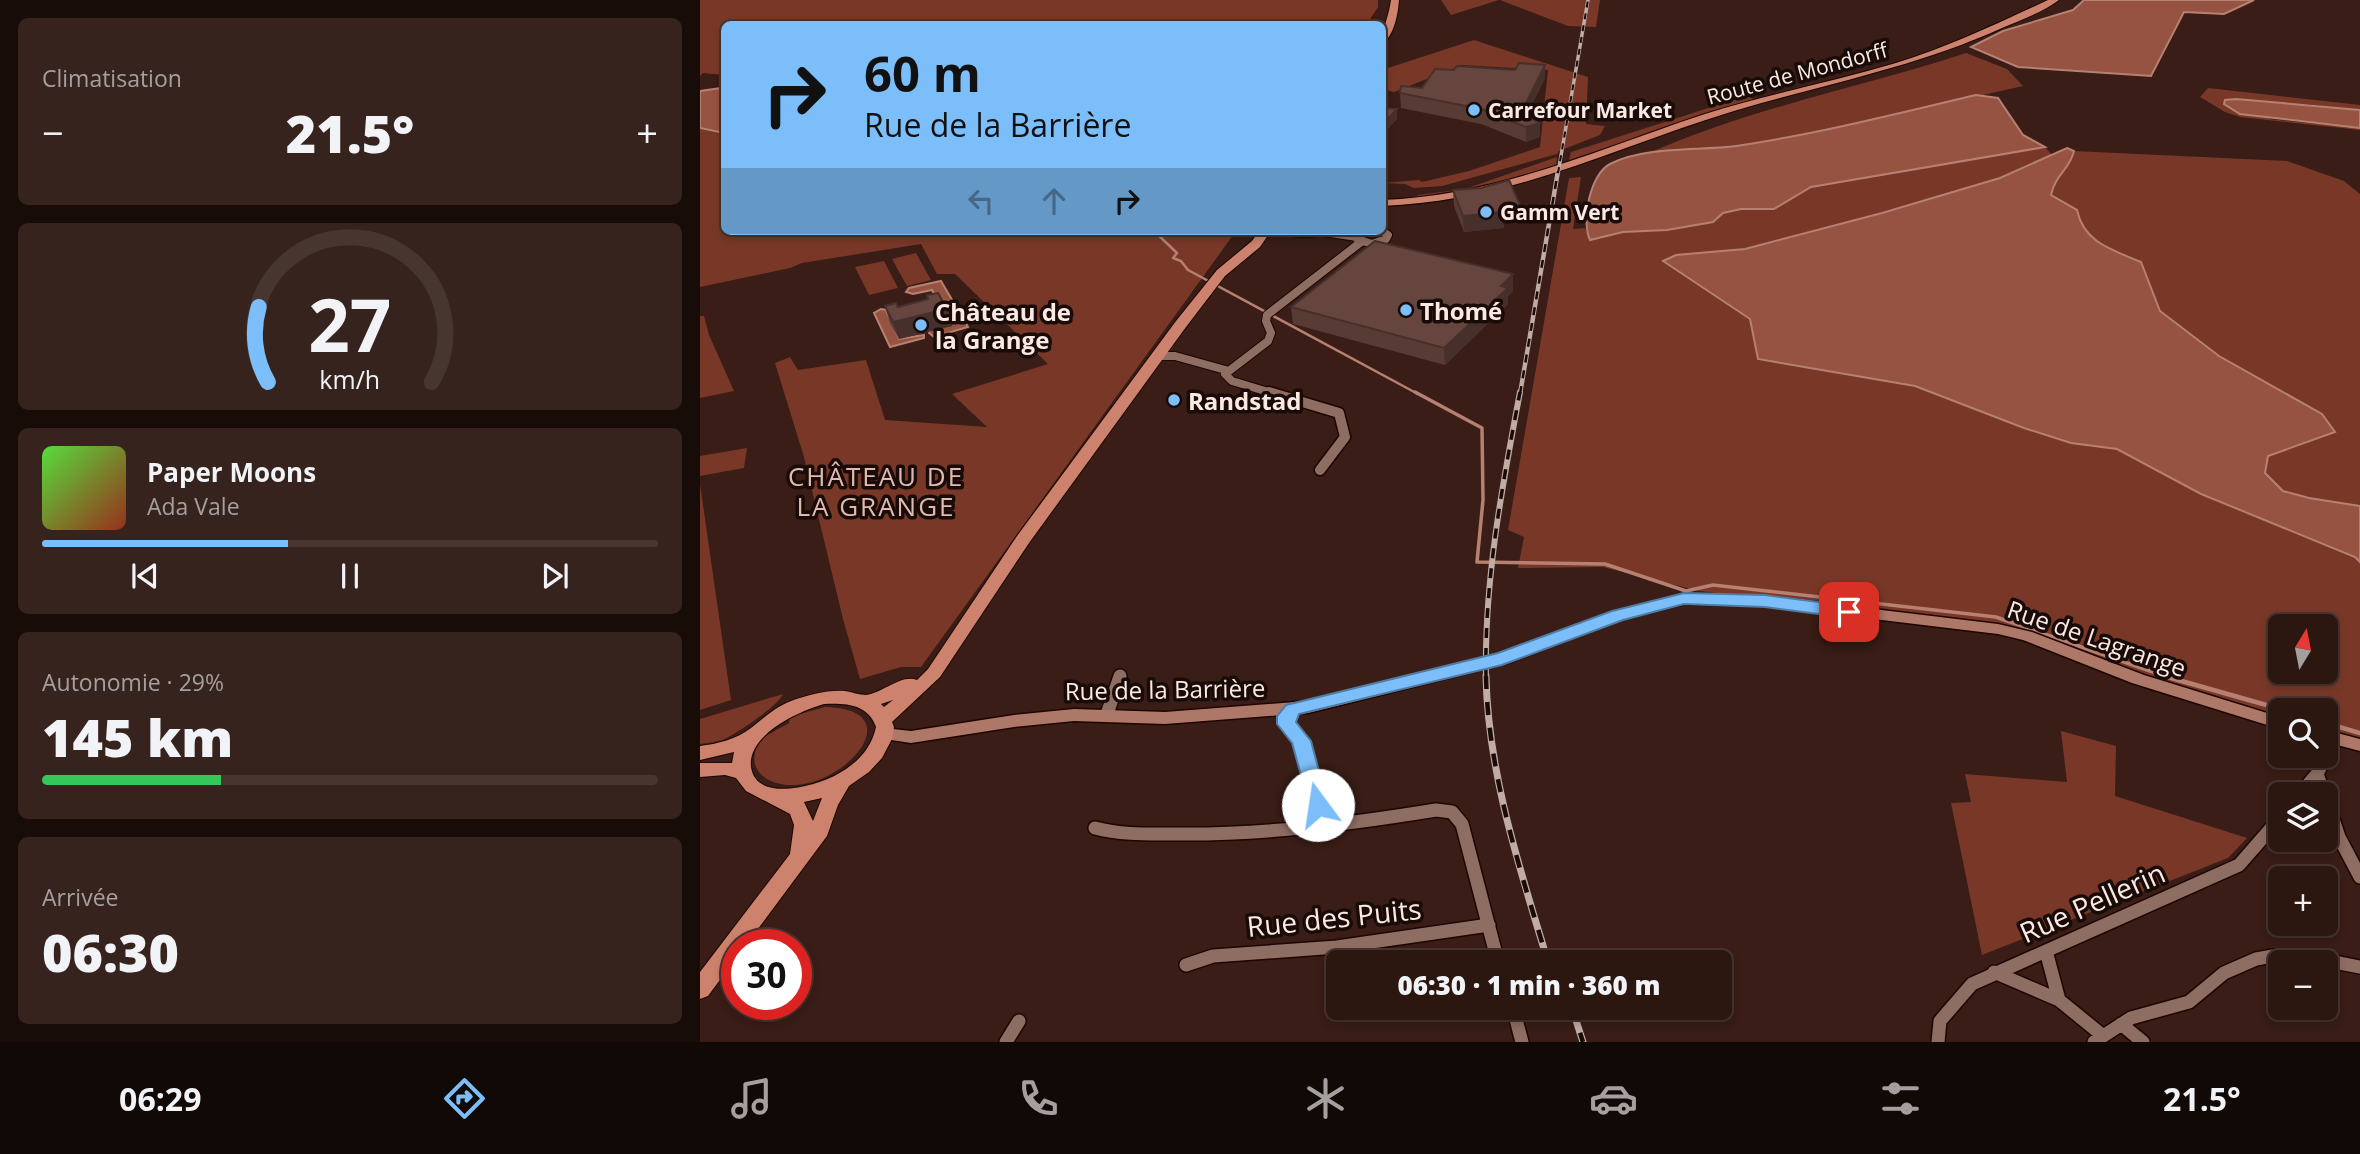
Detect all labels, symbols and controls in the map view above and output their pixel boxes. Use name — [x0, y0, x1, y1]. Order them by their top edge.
street label: Route de Mondorff — [1704, 35, 1892, 111]
text: 60 m — [864, 40, 981, 106]
icon: right — [749, 49, 840, 140]
text: Climatisation — [42, 62, 182, 94]
place label: Carrefour Market — [1488, 96, 1672, 124]
text: 21.5° — [286, 97, 414, 168]
marker: Carrefour Market — [1466, 102, 1482, 118]
text: Rue de la Barrière — [864, 103, 1131, 146]
text: − — [42, 106, 64, 158]
text: + — [636, 106, 658, 158]
icon: left — [962, 182, 1000, 220]
icon: ahead — [1035, 182, 1073, 220]
icon: right — [1108, 182, 1146, 220]
place label: Gamm Vert — [1500, 198, 1619, 226]
marker: Gamm Vert — [1478, 204, 1494, 220]
text: 27 — [308, 275, 392, 374]
place label: Thomé — [1420, 294, 1502, 327]
place label: Château de la Grange — [935, 295, 1071, 356]
marker: Thomé — [1398, 302, 1414, 318]
marker: Château de la Grange — [913, 317, 929, 333]
text: km/h — [320, 362, 380, 396]
place label: Randstad — [1188, 384, 1301, 417]
marker: Randstad — [1166, 392, 1182, 408]
text: Paper Moons — [147, 454, 316, 490]
district label: CHÂTEAU DE LA GRANGE — [788, 458, 964, 524]
text: Ada Vale — [147, 490, 240, 522]
icon: previous — [126, 557, 164, 595]
icon: pause — [331, 557, 369, 595]
icon: next — [536, 557, 574, 595]
pin — [1819, 582, 1879, 642]
street label: Rue de Lagrange — [2003, 592, 2191, 684]
icon: arrive — [1830, 593, 1868, 631]
north arrow — [2268, 614, 2338, 684]
map controls — [2268, 614, 2338, 1020]
text: Autonomie · 29% — [42, 666, 224, 698]
street label: Rue de la Barrière — [1064, 671, 1266, 707]
button: search — [2268, 698, 2338, 768]
text: 145 km — [42, 701, 233, 772]
position arrow — [1281, 768, 1355, 842]
button: layers — [2268, 782, 2338, 852]
street label: Rue Pellerin — [2013, 853, 2171, 951]
button: + — [2268, 866, 2338, 936]
text: Arrivée — [42, 881, 118, 913]
street label: Rue des Puits — [1245, 889, 1423, 945]
text: 06:30 — [42, 916, 179, 987]
speed limit sign: 30 — [721, 929, 812, 1020]
button: − — [2268, 950, 2338, 1020]
text: 06:30 · 1 min · 360 m — [1398, 967, 1660, 1003]
icon: directions — [440, 1074, 489, 1123]
icon: music — [727, 1074, 776, 1123]
icon: phone — [1014, 1074, 1063, 1123]
icon: climate — [1301, 1074, 1350, 1123]
icon: car — [1589, 1074, 1638, 1123]
icon: filters — [1876, 1074, 1925, 1123]
text: 06:29 — [119, 1077, 201, 1120]
text: 21.5° — [2163, 1077, 2241, 1120]

